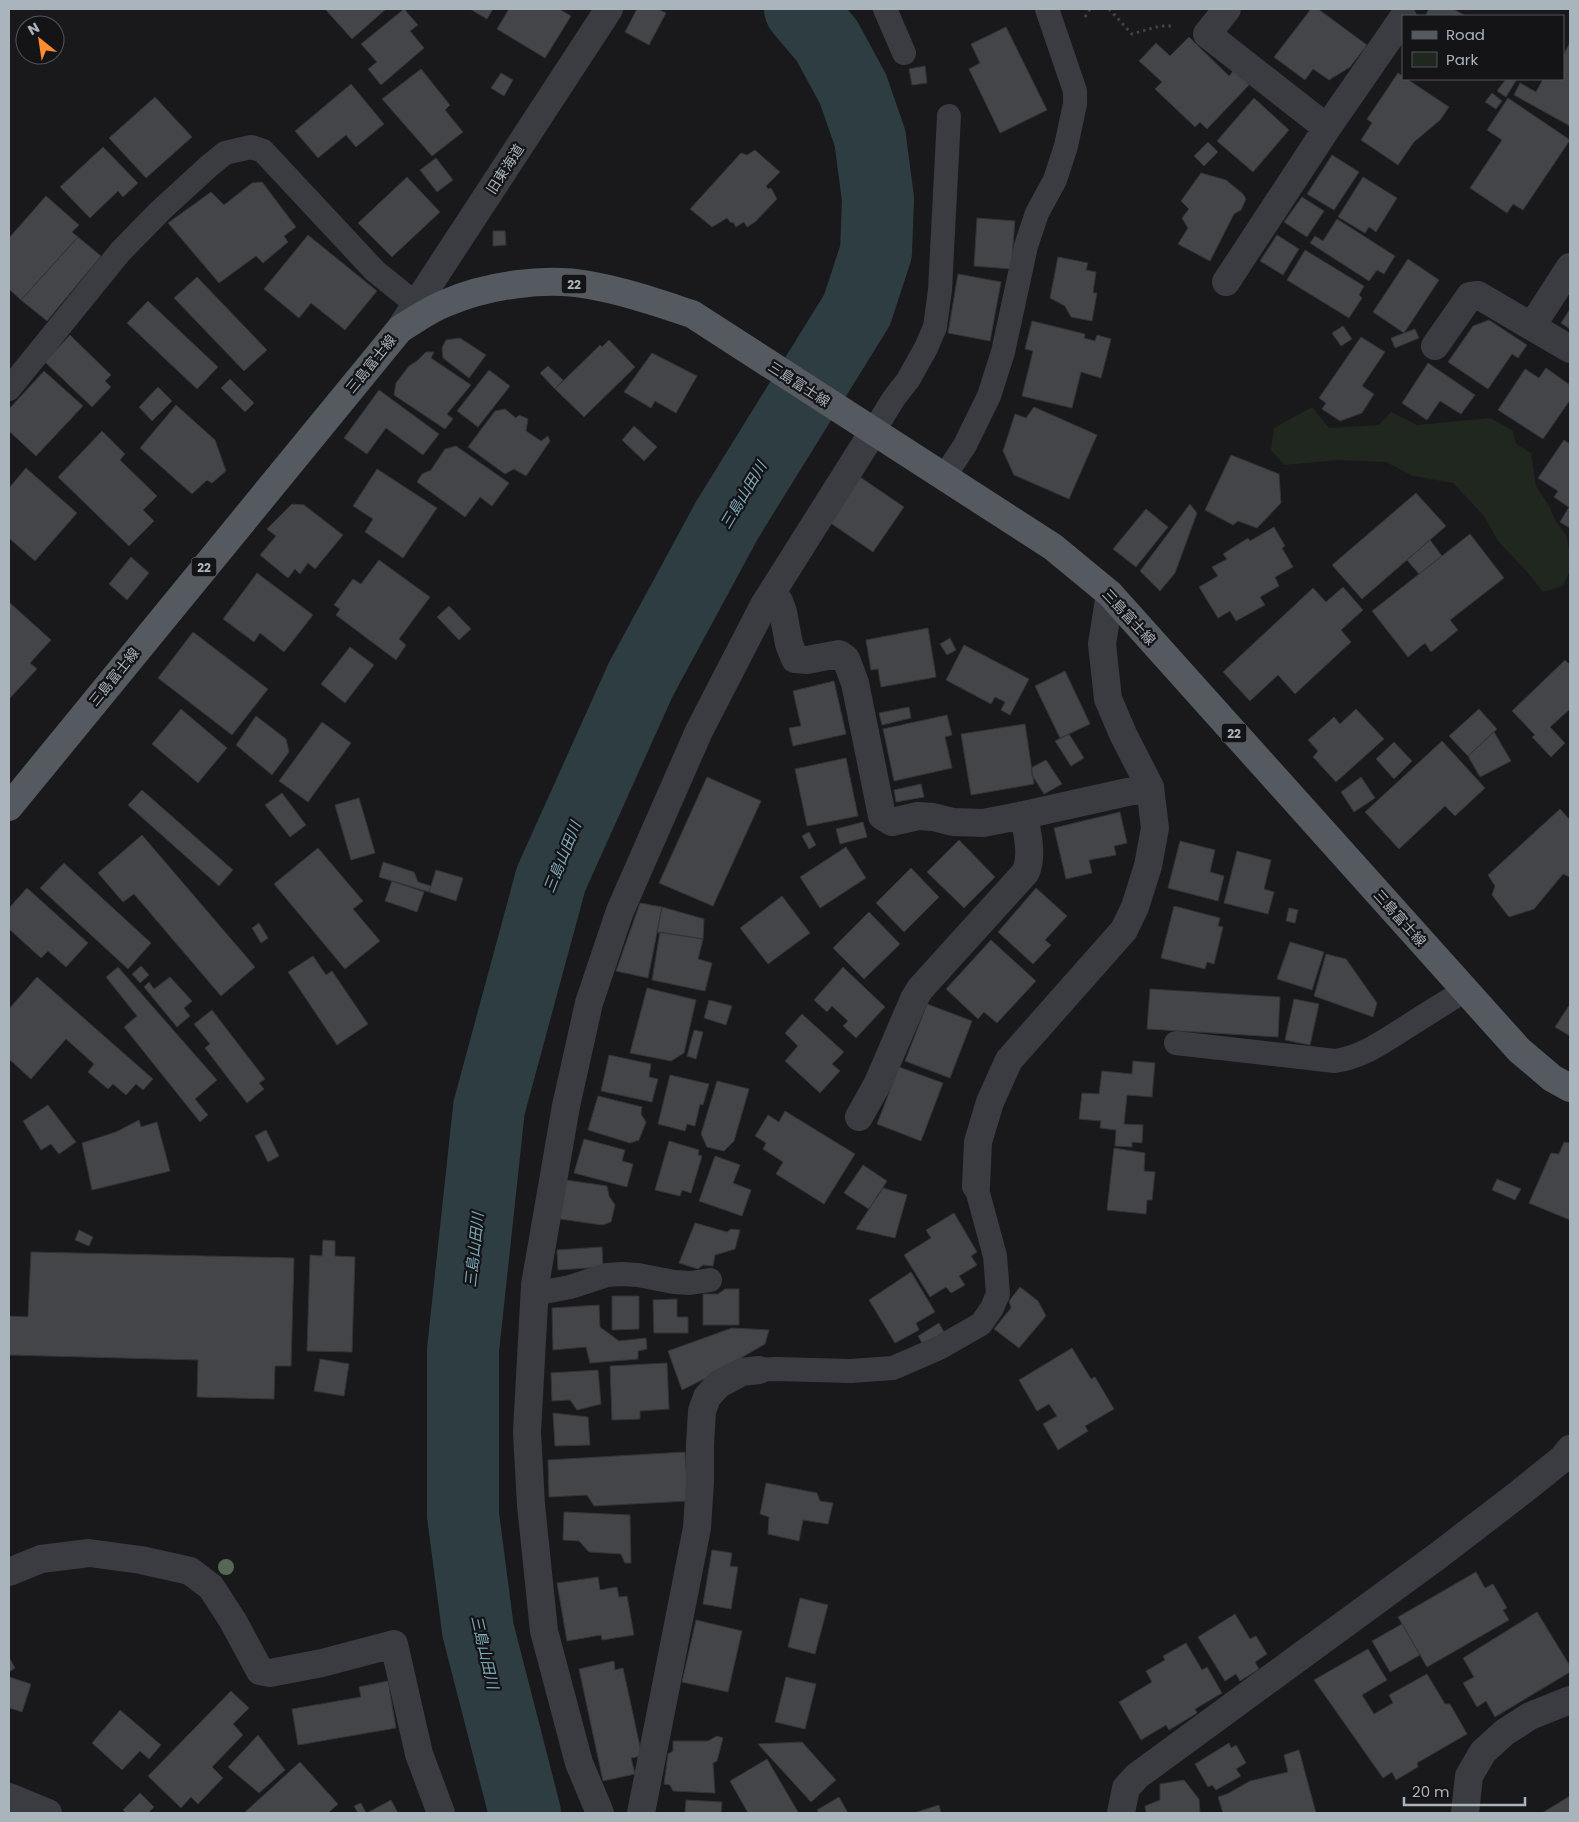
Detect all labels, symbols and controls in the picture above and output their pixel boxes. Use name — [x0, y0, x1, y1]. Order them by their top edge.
north arrow — [15, 15, 65, 65]
legend — [1402, 15, 1564, 80]
text: N — [24, 17, 43, 40]
text: Road — [1446, 24, 1485, 45]
text: Park — [1446, 49, 1478, 70]
street label: 旧東海道 — [481, 140, 529, 198]
road number: 22 — [562, 274, 586, 294]
street label: 三島富士線 — [341, 331, 401, 397]
street label: 三島富士線 — [764, 357, 834, 411]
water label: 三島山田川 — [715, 456, 772, 533]
road number: 22 — [192, 558, 216, 576]
street label: 三島富士線 — [1098, 585, 1160, 649]
street label: 三島富士線 — [84, 644, 144, 710]
road number: 22 — [1222, 724, 1246, 742]
water label: 三島山田川 — [538, 816, 587, 896]
street label: 三島富士線 — [1369, 885, 1431, 951]
water label: 三島山田川 — [460, 1210, 489, 1288]
water label: 三島山田川 — [466, 1613, 504, 1693]
scale bar — [1404, 1774, 1525, 1806]
text: 20 m — [1412, 1781, 1450, 1802]

